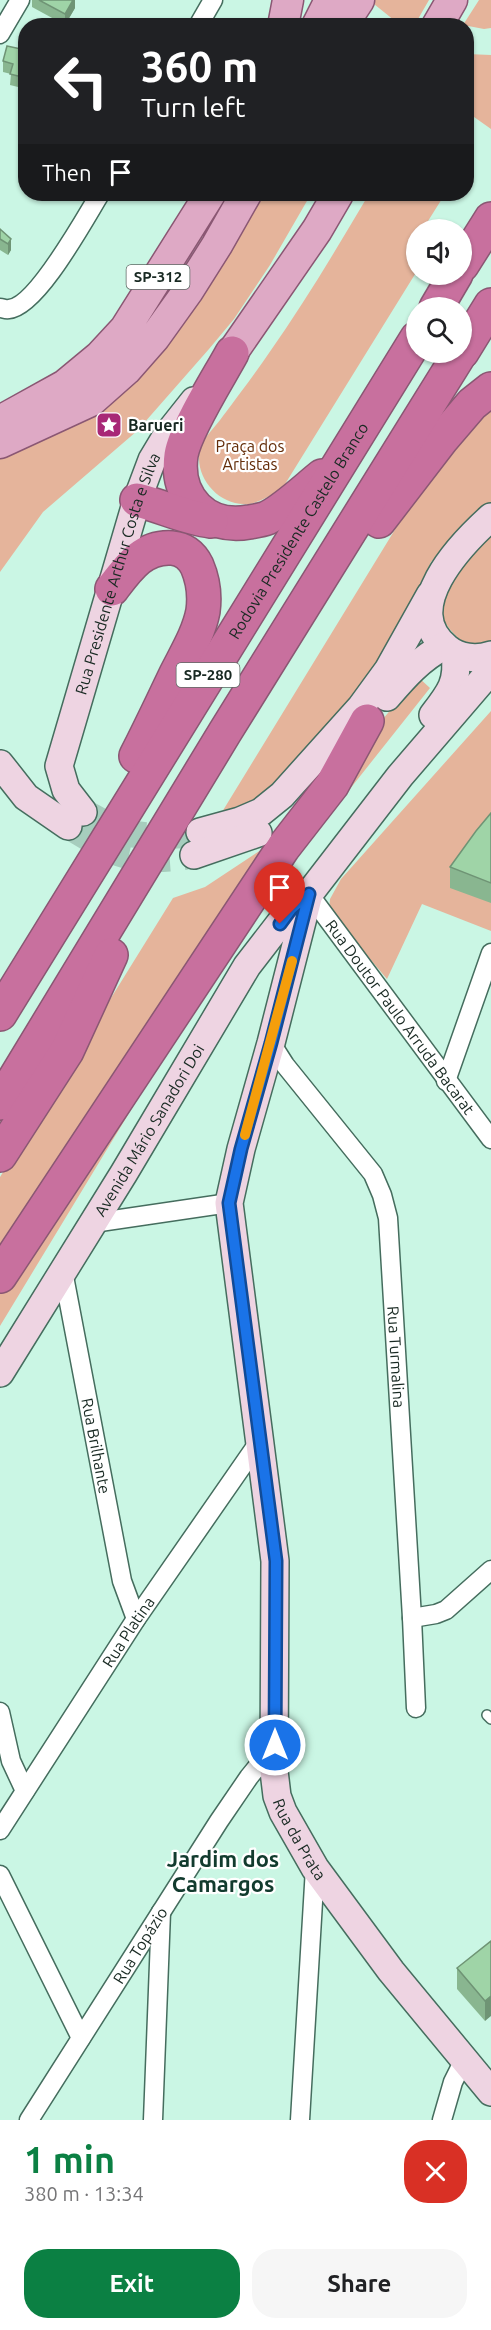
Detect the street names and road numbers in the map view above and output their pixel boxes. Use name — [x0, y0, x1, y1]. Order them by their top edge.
road number: SP-312 — [126, 265, 190, 289]
street label: Rodovia Presidente Castelo Branco — [225, 419, 372, 642]
street label: Rua Presidente Arthur Costa e Silva — [71, 449, 164, 697]
road number: SP-280 — [176, 663, 240, 687]
street label: Rua Doutor Paulo Arruda Bacarat — [322, 916, 479, 1118]
street label: Avenida Mário Sanadori Doi — [91, 1041, 207, 1219]
street label: Rua Turmalina — [384, 1305, 408, 1409]
street label: Rua Brilhante — [78, 1397, 114, 1495]
street label: Rua Platina — [98, 1593, 158, 1670]
street label: Rua da Prata — [270, 1796, 330, 1883]
street label: Rua Topázio — [109, 1904, 171, 1987]

